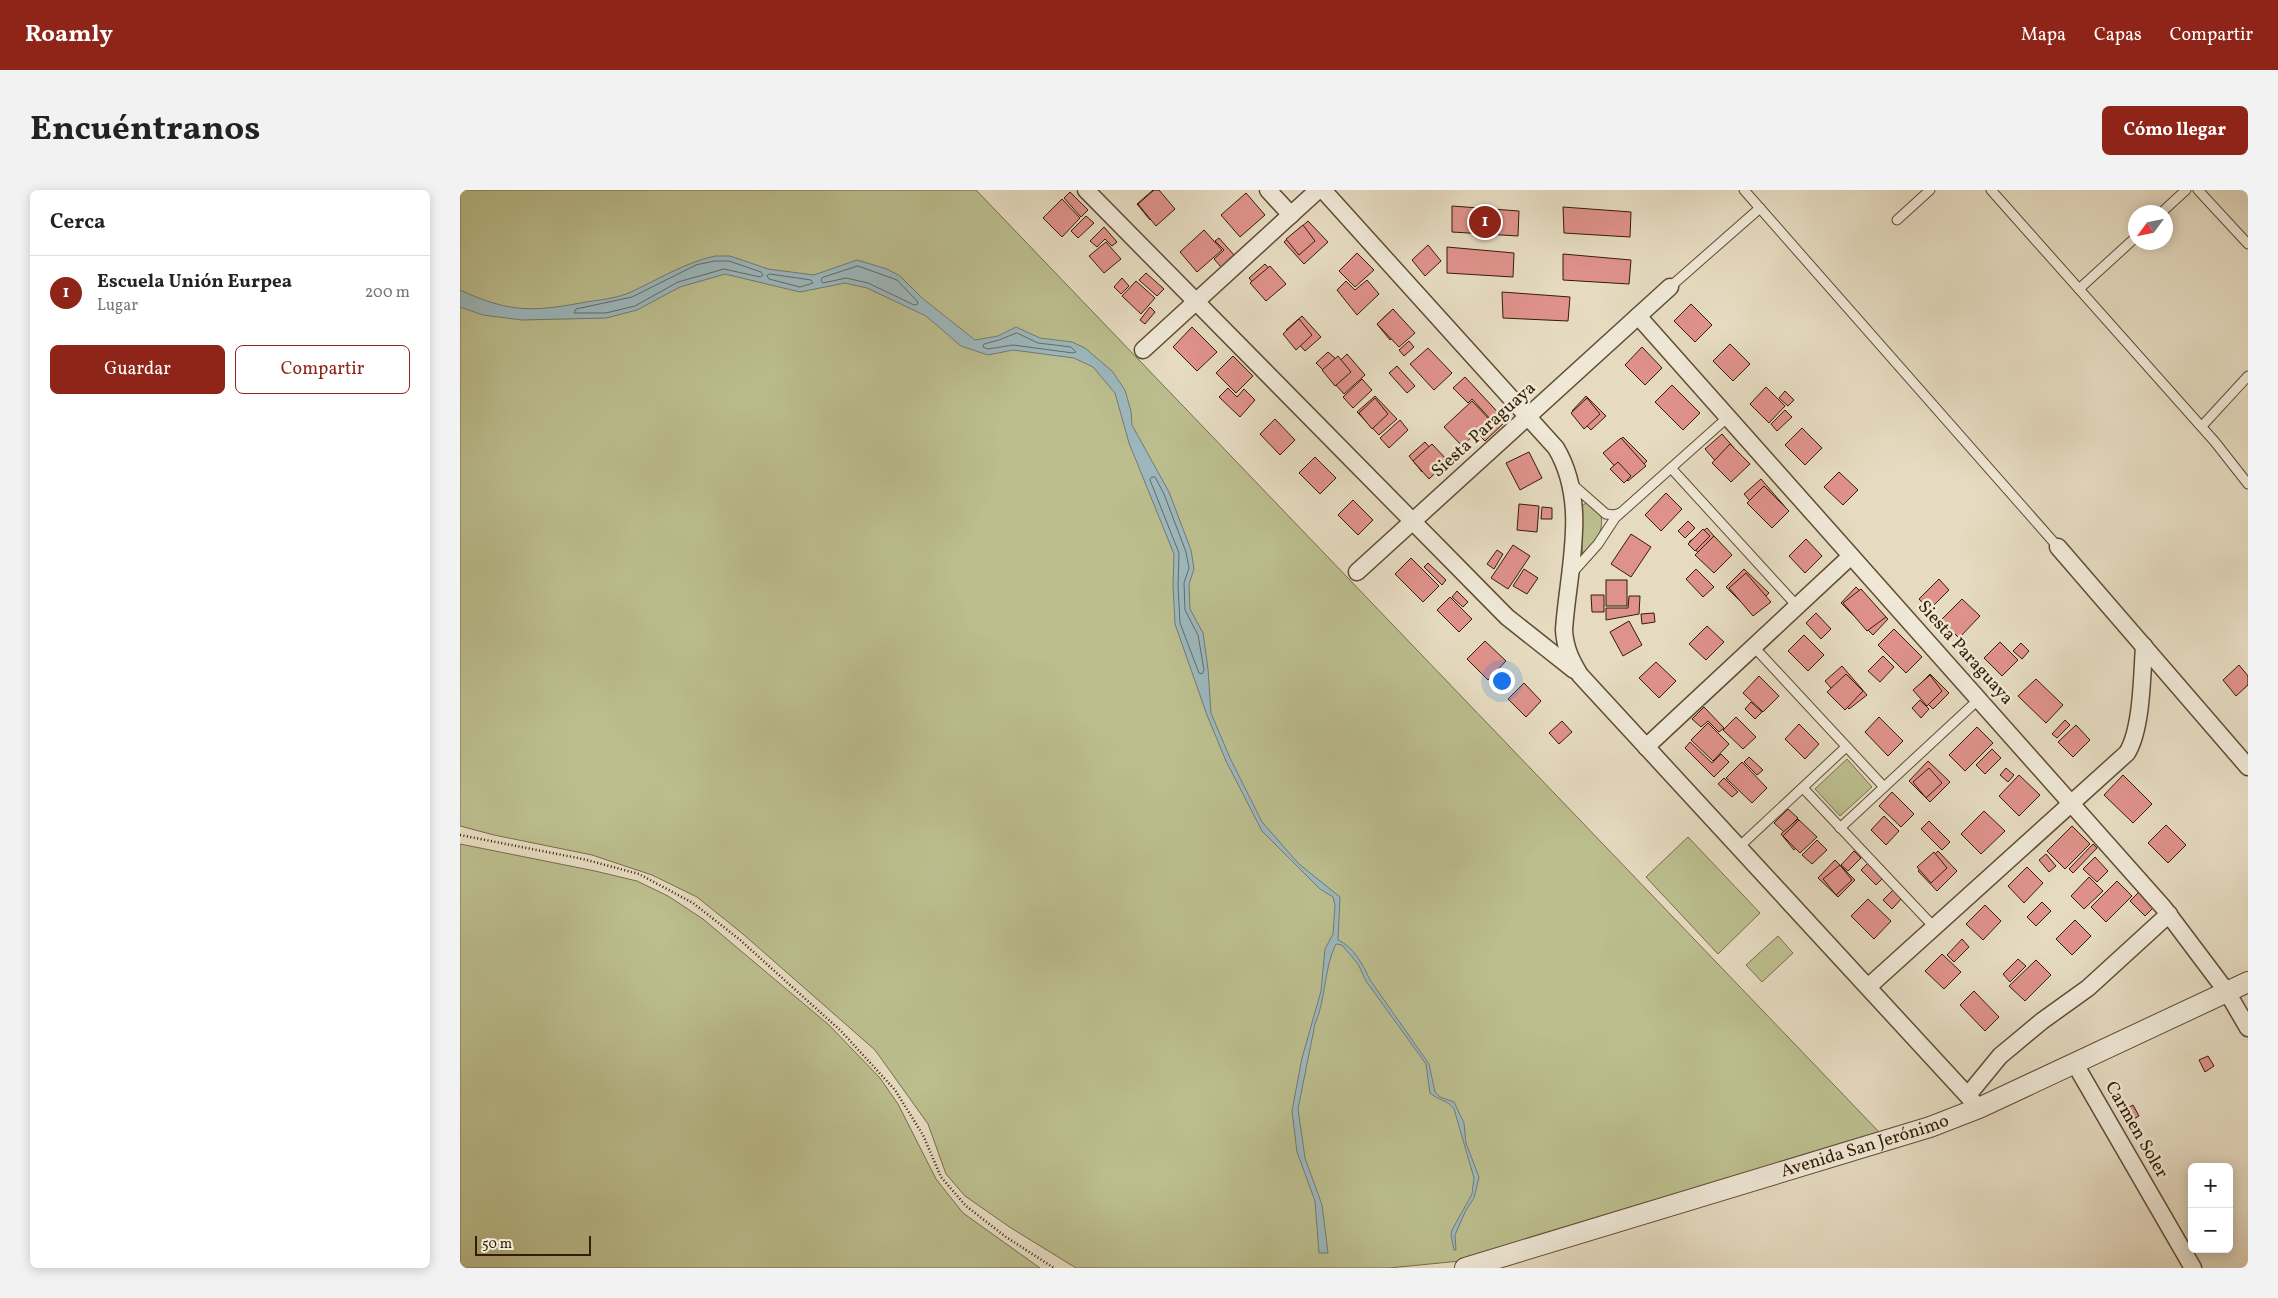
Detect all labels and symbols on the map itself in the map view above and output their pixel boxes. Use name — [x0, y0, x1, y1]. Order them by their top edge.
pin: 1 — [1469, 203, 1501, 241]
north arrow — [2128, 205, 2173, 250]
street label: Siesta Paraguaya — [1426, 376, 1542, 484]
street label: Siesta Paraguaya — [1911, 595, 2019, 711]
your location — [1489, 668, 1515, 694]
street label: Carmen Soler — [2098, 1077, 2174, 1183]
street label: Avenida San Jerónimo — [1778, 1108, 1953, 1184]
scale bar — [475, 1233, 591, 1256]

